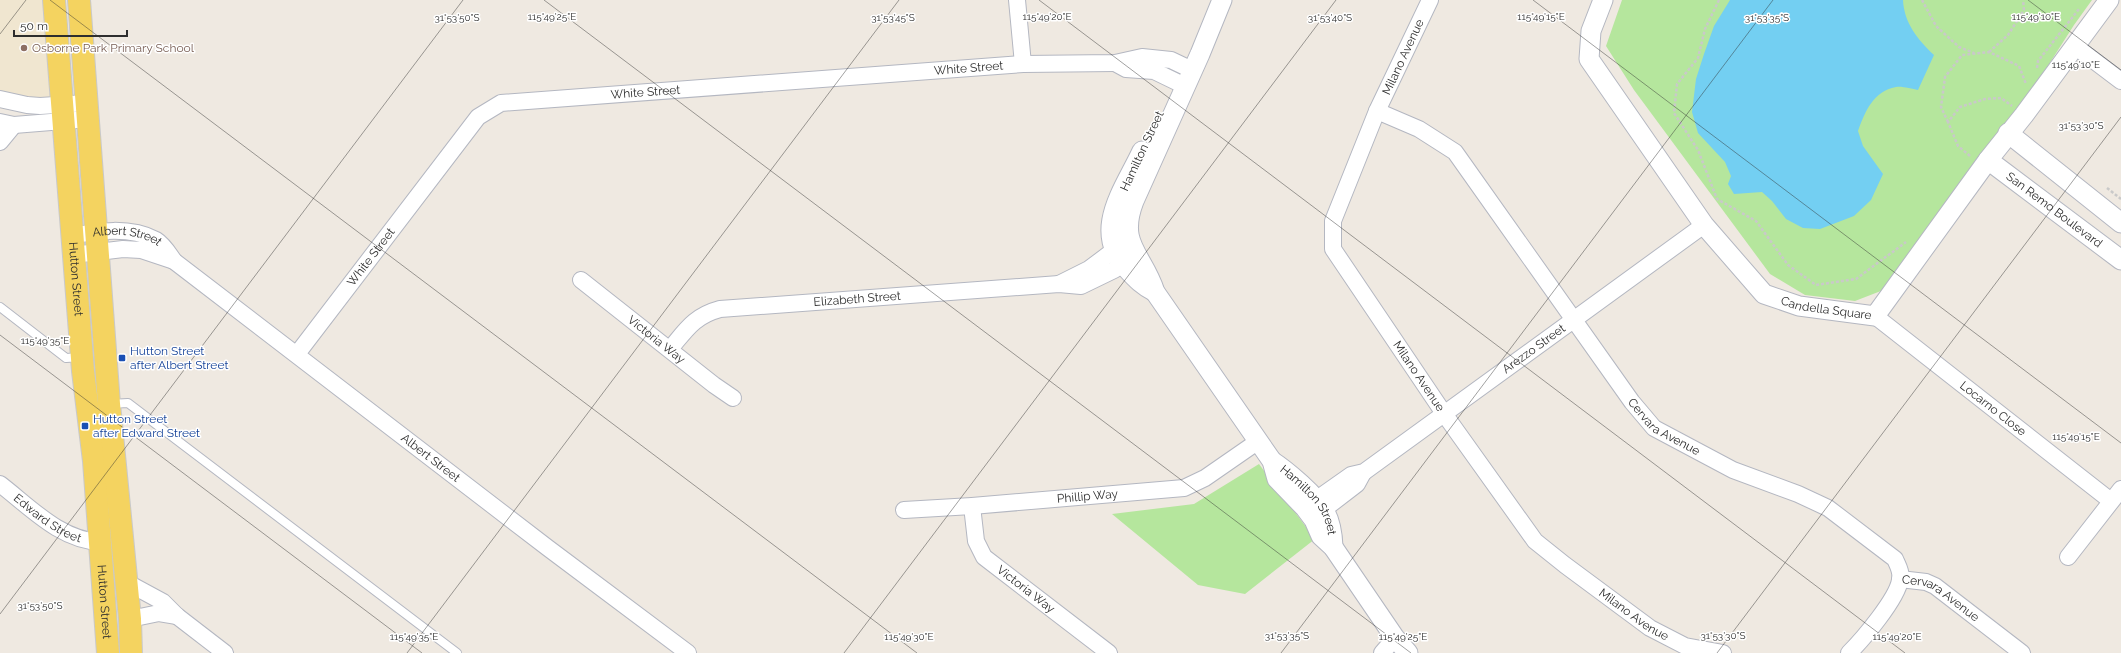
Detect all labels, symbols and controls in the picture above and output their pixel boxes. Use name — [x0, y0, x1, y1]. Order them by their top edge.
text: 115°49'25"E — [528, 11, 576, 22]
text: 115°49'20"E — [1022, 11, 1072, 22]
text: 115°49'15"E — [1517, 11, 1565, 22]
text: 115°49'10"E — [2012, 11, 2060, 22]
scale bar — [14, 12, 127, 38]
text: 31°53'50"S — [435, 12, 479, 23]
text: 31°53'45"S — [871, 12, 915, 23]
text: 31°53'40"S — [1308, 12, 1352, 23]
text: 31°53'35"S — [1745, 12, 1789, 23]
street label: Milano Avenue — [1379, 17, 1427, 97]
text: 50 m — [20, 19, 48, 33]
place label: Osborne Park Primary School — [32, 41, 195, 55]
marker: Osborne Park Primary School — [19, 43, 29, 53]
street label: White Street — [933, 58, 1004, 78]
text: 115°49'10"E — [2052, 59, 2100, 70]
street label: White Street — [610, 83, 681, 102]
street label: Hamilton Street — [1117, 109, 1167, 193]
text: 31°53'30"S — [2059, 120, 2103, 131]
street label: San Remo Boulevard — [2004, 169, 2105, 251]
street label: Albert Street — [92, 224, 165, 249]
street label: White Street — [344, 225, 398, 289]
street label: Hutton Street — [66, 241, 86, 317]
street label: Elizabeth Street — [813, 289, 901, 309]
street label: Candella Square — [1779, 293, 1873, 322]
street label: Victoria Way — [625, 313, 688, 367]
street label: Arezzo Street — [1500, 321, 1568, 376]
text: 115°49'35"E — [21, 335, 69, 346]
street label: Milano Avenue — [1390, 338, 1448, 414]
place label: Hutton Street after Albert Street — [130, 344, 228, 372]
marker: Hutton Street after Albert Street — [117, 353, 127, 363]
street label: Locarno Close — [1957, 378, 2029, 439]
street label: Cervara Avenue — [1625, 395, 1702, 458]
place label: Hutton Street after Edward Street — [93, 412, 200, 440]
marker: Hutton Street after Edward Street — [80, 421, 90, 431]
street label: Albert Street — [398, 431, 463, 485]
text: 115°49'15"E — [2052, 431, 2100, 442]
street label: Hamilton Street — [1277, 462, 1339, 536]
street label: Phillip Way — [1056, 487, 1119, 506]
street label: Edward Street — [11, 491, 83, 545]
street label: Victoria Way — [994, 563, 1058, 616]
street label: Hutton Street — [95, 564, 114, 639]
street label: Cervara Avenue — [1901, 572, 1982, 624]
street label: Milano Avenue — [1596, 586, 1671, 643]
text: 31°53'50"S — [18, 600, 62, 611]
text: 31°53'35"S — [1265, 630, 1309, 641]
text: 31°53'30"S — [1701, 630, 1745, 641]
text: 115°49'35"E — [390, 631, 438, 642]
text: 115°49'30"E — [884, 631, 934, 642]
text: 115°49'25"E — [1379, 631, 1427, 642]
text: 115°49'20"E — [1872, 631, 1922, 642]

